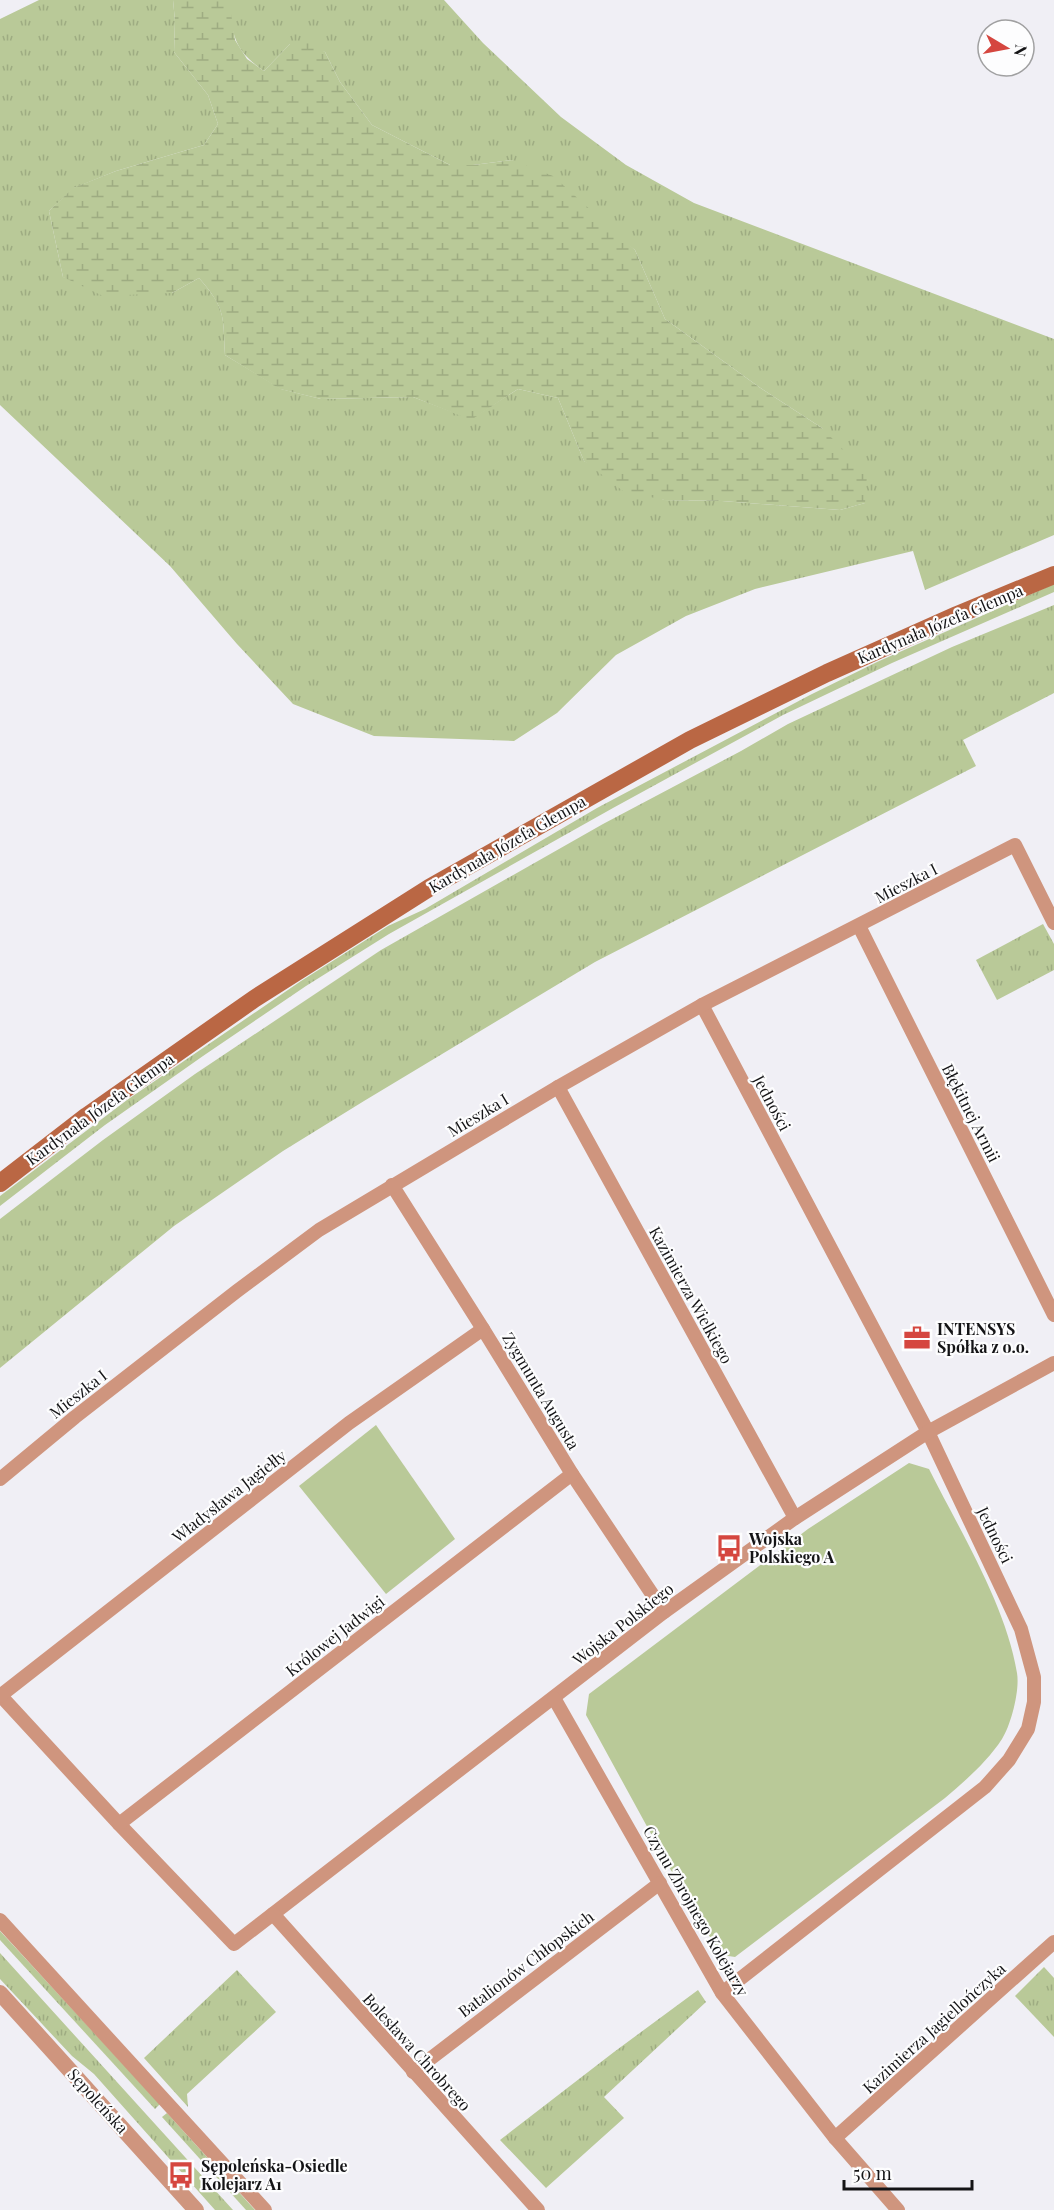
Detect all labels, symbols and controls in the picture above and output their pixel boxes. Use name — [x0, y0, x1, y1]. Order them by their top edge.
north arrow — [976, 18, 1036, 78]
text: N — [1010, 43, 1033, 59]
street label: Kardynała Józefa Glempa — [854, 579, 1026, 668]
street label: Kardynała Józefa Glempa — [424, 790, 589, 897]
street label: Mieszka I — [871, 858, 941, 907]
street label: Kardynała Józefa Glempa — [21, 1048, 178, 1169]
street label: Błękitnej Armii — [938, 1060, 1005, 1166]
street label: Jedności — [749, 1070, 796, 1135]
street label: Mieszka I — [443, 1088, 512, 1141]
street label: Kazimierza Wielkiego — [645, 1222, 738, 1367]
place label: INTENSYS Spółka z o.o. — [937, 1318, 1029, 1357]
office icon: INTENSYS Spółka z o.o. — [902, 1323, 932, 1353]
street label: Zygmunta Augusta — [498, 1328, 585, 1453]
street label: Mieszka I — [45, 1365, 111, 1423]
street label: Władysława Jagiełły — [167, 1445, 290, 1547]
street label: Jedności — [972, 1502, 1018, 1567]
place label: Wojska Polskiego A — [748, 1528, 834, 1567]
bus stop icon: Wojska Polskiego A — [714, 1533, 744, 1563]
street label: Wojska Polskiego — [567, 1578, 677, 1670]
street label: Królowej Jadwigi — [281, 1590, 389, 1681]
street label: Czynu Zbrojnego Kolejarzy — [639, 1822, 754, 2000]
street label: Batalionów Chłopskich — [454, 1905, 598, 2021]
street label: Kazimierza Jagiellończyka — [858, 1958, 1010, 2097]
street label: Bolesława Chrobrego — [359, 1988, 476, 2115]
street label: Sępoleńska — [64, 2064, 133, 2138]
scale bar — [844, 2153, 972, 2191]
place label: Sępoleńska-Osiedle Kolejarz A1 — [201, 2155, 348, 2194]
bus stop icon: Sępoleńska-Osiedle Kolejarz A1 — [166, 2160, 196, 2190]
text: 50 m — [853, 2161, 892, 2185]

